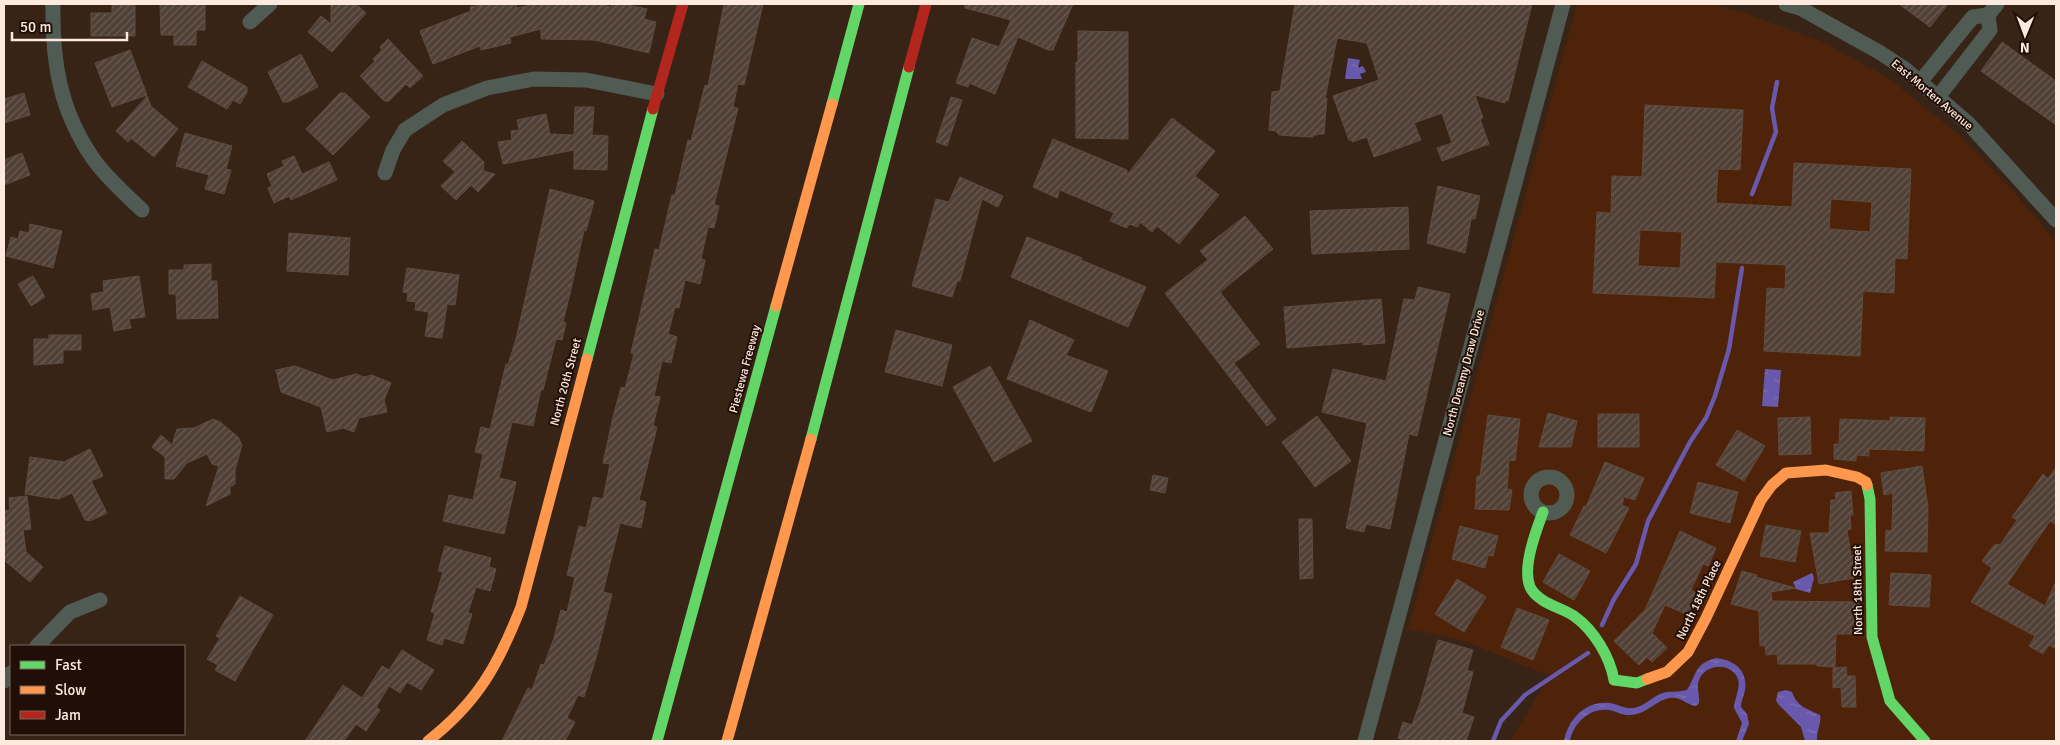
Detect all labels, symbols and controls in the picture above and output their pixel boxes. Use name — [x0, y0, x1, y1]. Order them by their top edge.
scale bar — [12, 10, 128, 42]
north arrow — [2000, 10, 2050, 60]
text: 50 m — [20, 18, 51, 36]
text: N — [2020, 39, 2030, 56]
street label: East Morten Avenue — [1888, 56, 1976, 134]
street label: North Dreamy Draw Drive — [1440, 308, 1488, 438]
street label: Piestewa Freeway — [726, 323, 764, 415]
street label: North 20th Street — [547, 337, 585, 427]
street label: North 18th Street — [1850, 545, 1866, 635]
street label: North 18th Place — [1673, 558, 1725, 642]
legend — [10, 645, 185, 735]
text: Fast — [55, 656, 82, 674]
text: Slow — [55, 681, 86, 699]
text: Jam — [55, 706, 81, 724]

